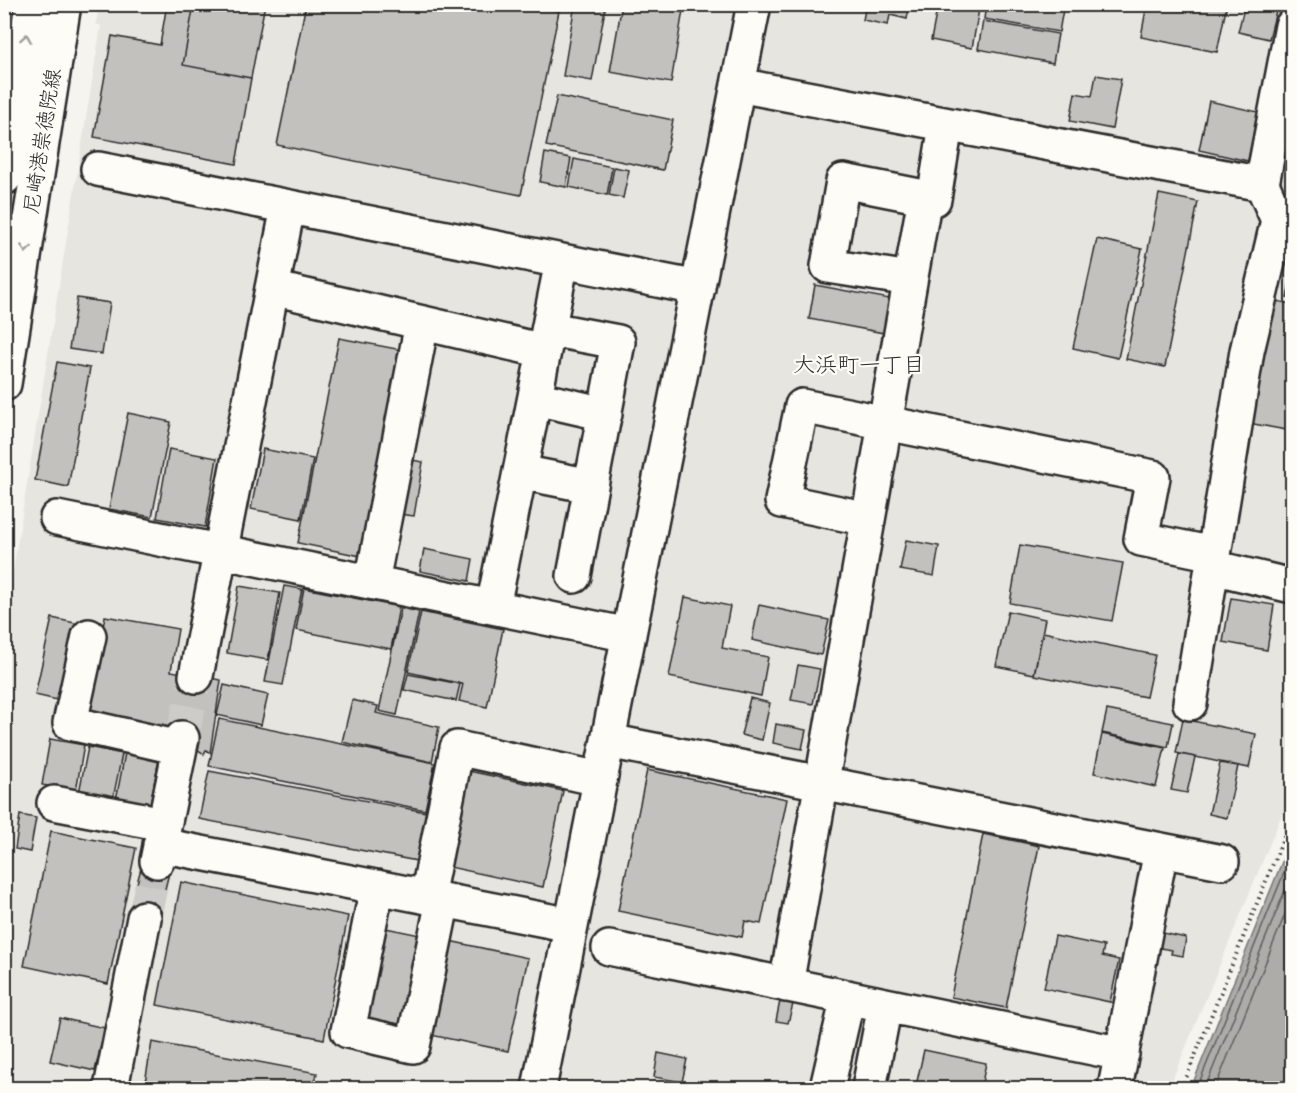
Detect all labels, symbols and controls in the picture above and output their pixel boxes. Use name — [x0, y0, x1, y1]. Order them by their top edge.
one-way arrow — [20, 33, 32, 42]
street label: 尼崎港崇徳院線 — [17, 66, 67, 216]
one-way arrow — [20, 244, 32, 254]
district label: 大浜町一丁目 — [793, 350, 925, 379]

